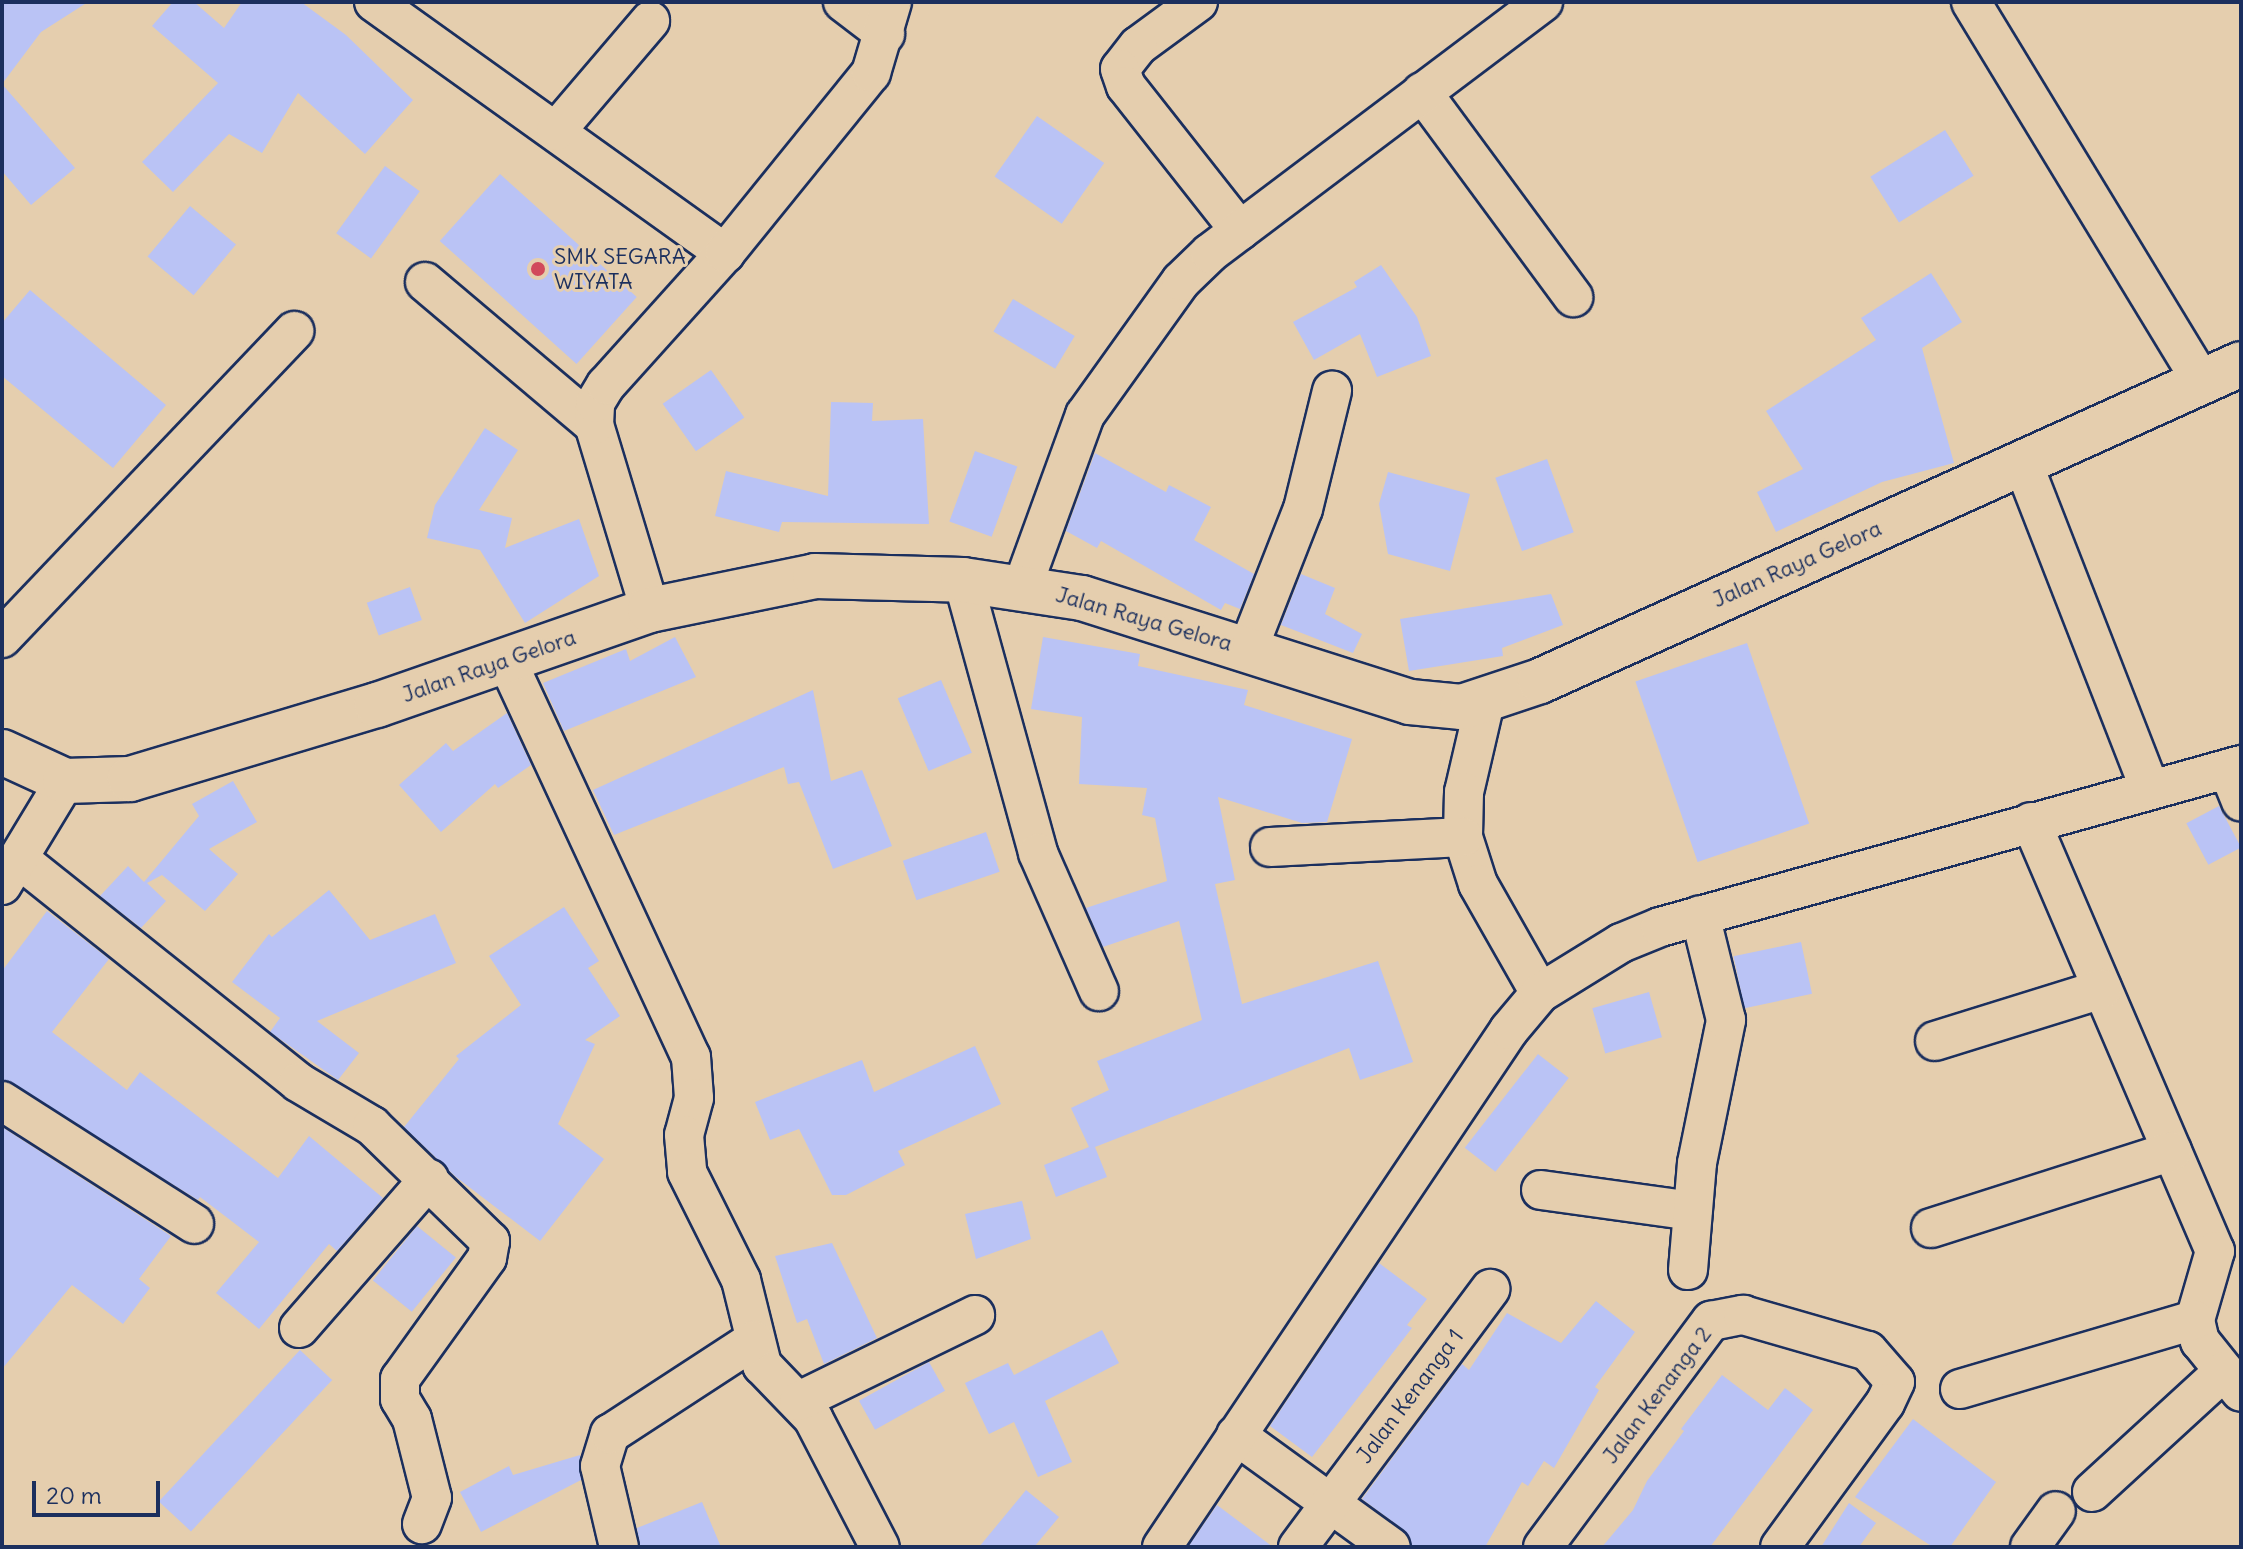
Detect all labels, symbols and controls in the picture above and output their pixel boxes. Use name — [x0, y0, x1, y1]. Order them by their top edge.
place label: SMK SEGARA WIYATA — [554, 243, 686, 294]
marker: SMK SEGARA WIYATA — [529, 260, 547, 278]
street label: Jalan Raya Gelora — [1708, 515, 1886, 613]
street label: Jalan Raya Gelora — [1053, 581, 1235, 657]
street label: Jalan Raya Gelora — [399, 624, 579, 708]
street label: Jalan Kenanga 2 — [1597, 1321, 1717, 1469]
street label: Jalan Kenanga 1 — [1351, 1324, 1469, 1468]
scale bar — [36, 1465, 164, 1515]
text: 20 m — [46, 1480, 102, 1510]

